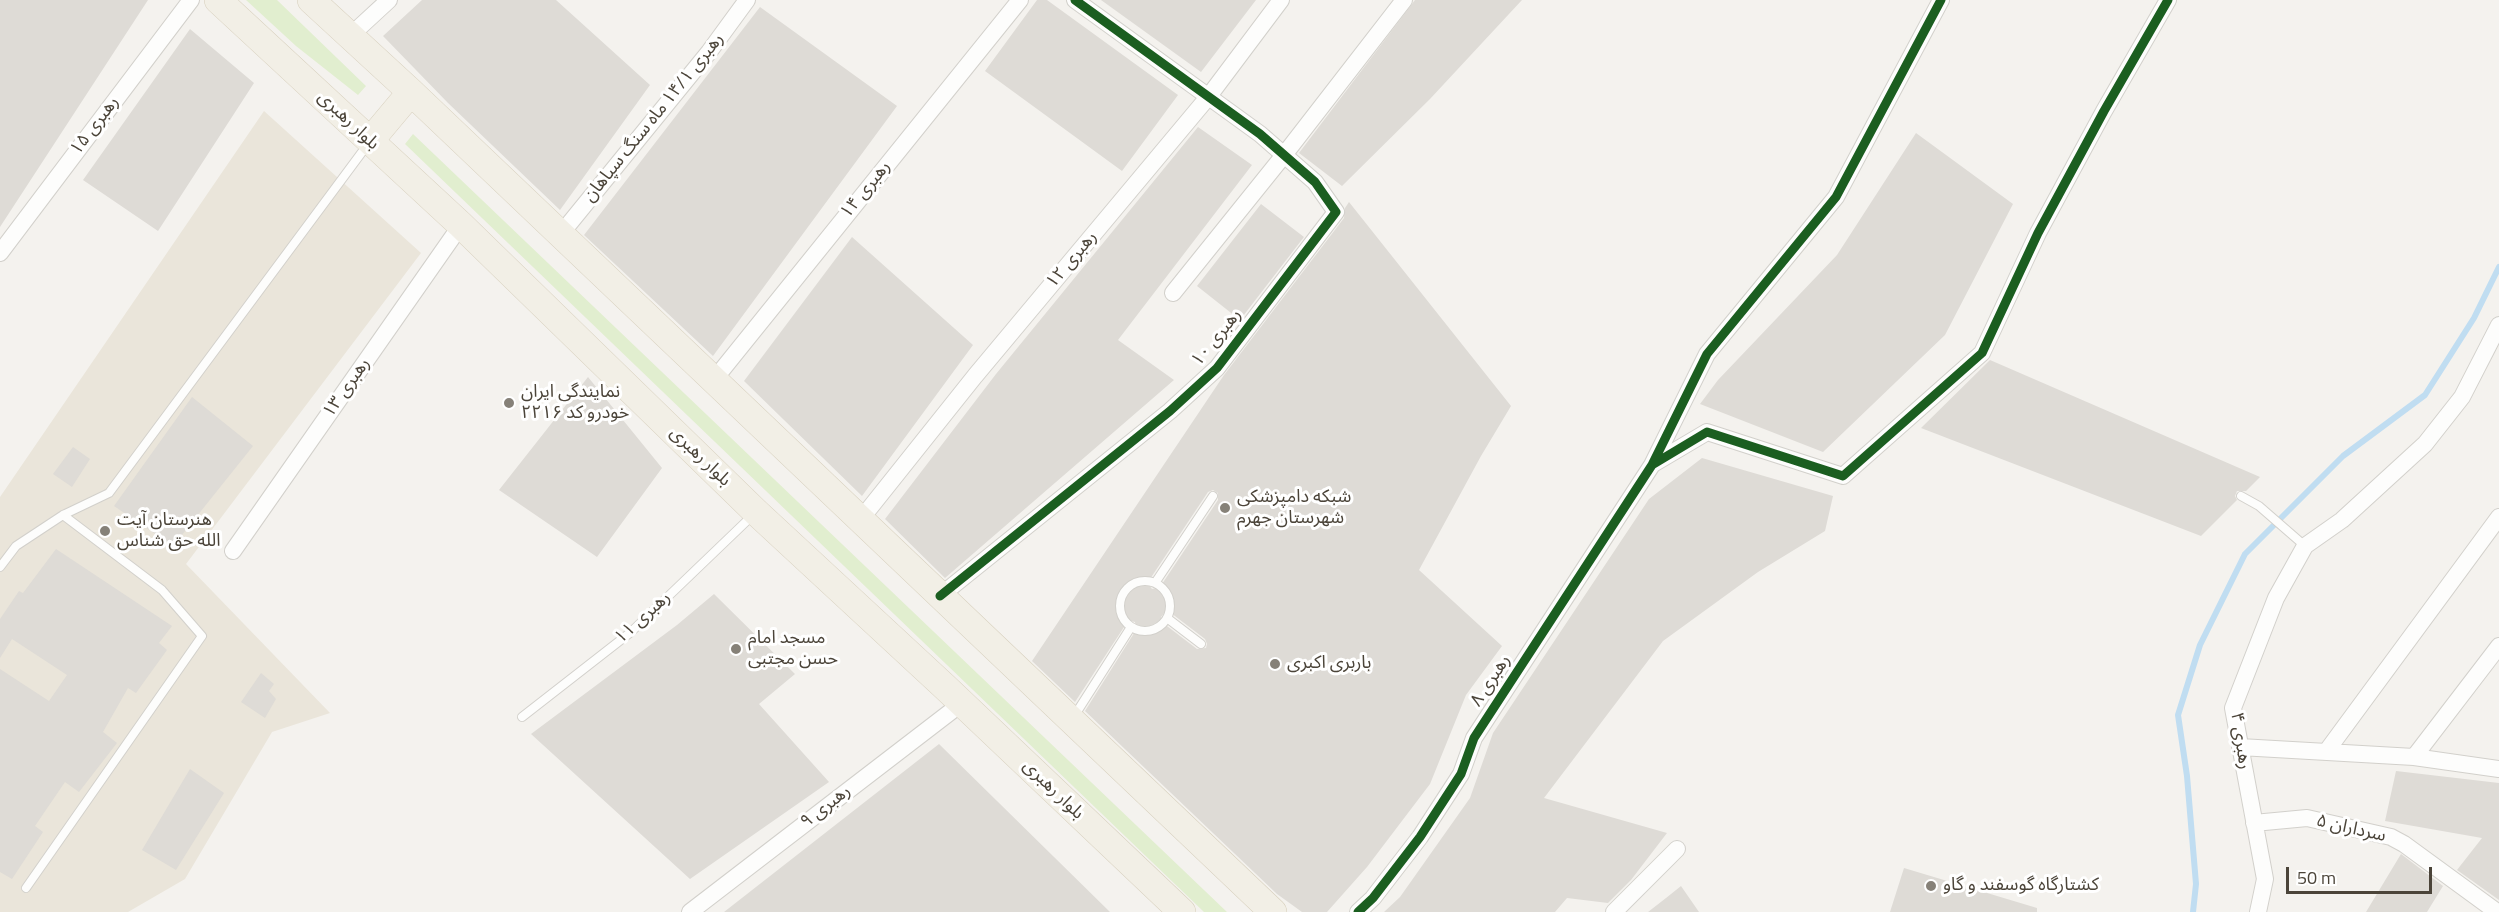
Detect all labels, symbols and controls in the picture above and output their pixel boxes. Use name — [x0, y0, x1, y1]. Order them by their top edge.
street label: رهبری ۱۴/۱ ماه سنگ سپاهان — [579, 29, 729, 207]
street label: بلوار رهبری — [313, 87, 383, 155]
street label: رهبری ۱۵ — [66, 92, 124, 160]
street label: رهبری ۱۴ — [836, 157, 896, 223]
street label: رهبری ۱۲ — [1042, 227, 1102, 293]
street label: رهبری ۱۰ — [1187, 305, 1247, 371]
street label: رهبری ۱۳ — [319, 354, 375, 422]
place label: نمایندگی ایران خودرو کد ۲۲۱۶ — [521, 382, 629, 424]
marker: نمایندگی ایران خودرو کد ۲۲۱۶ — [502, 396, 516, 410]
street label: بلوار رهبری — [665, 423, 735, 491]
place label: شبکه دامپزشکی شهرستان جهرم — [1237, 487, 1351, 530]
marker: شبکه دامپزشکی شهرستان جهرم — [1218, 501, 1232, 515]
place label: هنرستان آیت الله حق شناس — [117, 510, 220, 552]
marker: هنرستان آیت الله حق شناس — [98, 524, 112, 538]
street label: رهبری ۱۱ — [611, 587, 675, 649]
place label: مسجد امام حسن مجتبی — [748, 628, 838, 670]
marker: مسجد امام حسن مجتبی — [729, 642, 743, 656]
street label: رهبری ۸ — [1466, 651, 1516, 711]
place label: باربری اکبری — [1287, 653, 1371, 675]
marker: باربری اکبری — [1268, 657, 1282, 671]
street label: رهبری ۴ — [2225, 711, 2255, 771]
street label: بلوار رهبری — [1018, 756, 1088, 824]
street label: رهبری ۹ — [797, 781, 855, 833]
street label: سرداران ۵ — [2314, 811, 2388, 847]
scale bar — [2289, 855, 2434, 893]
text: 50 m — [2297, 864, 2336, 891]
place label: کشتارگاه گوسفند و گاو — [1943, 875, 2099, 897]
marker: کشتارگاه گوسفند و گاو — [1924, 879, 1938, 893]

